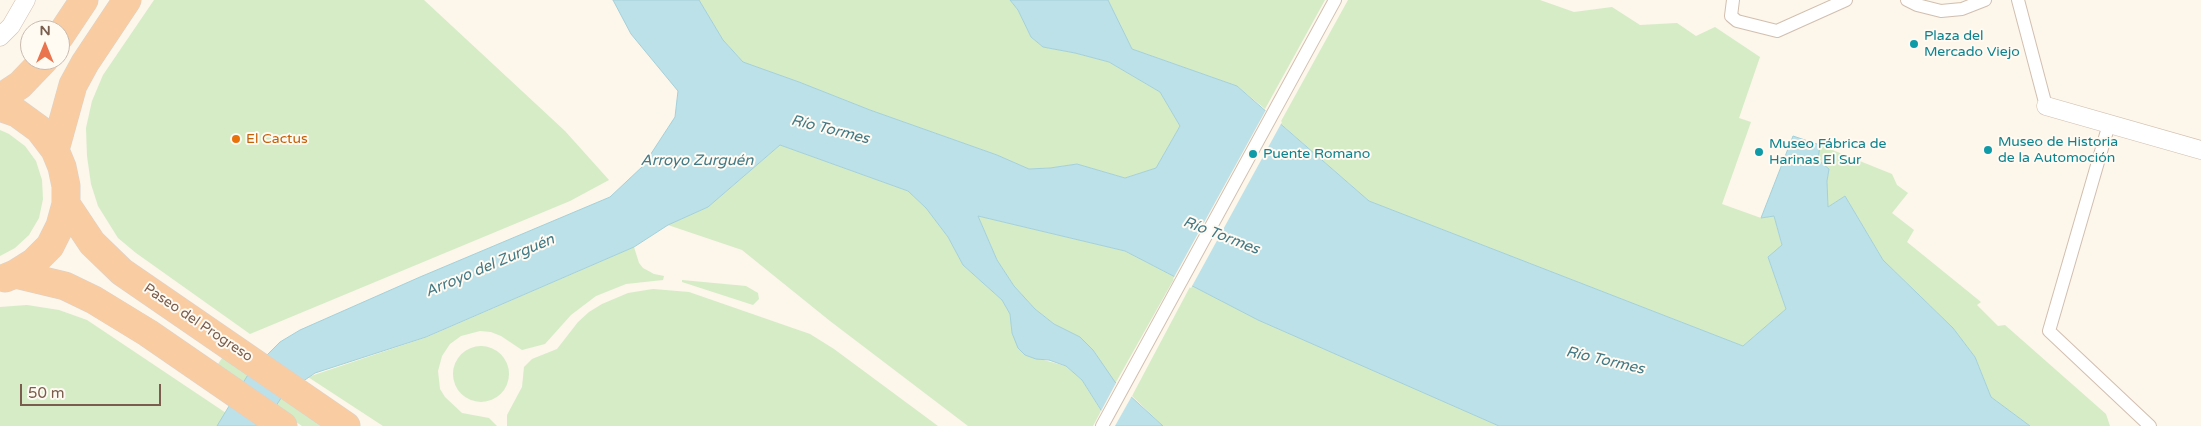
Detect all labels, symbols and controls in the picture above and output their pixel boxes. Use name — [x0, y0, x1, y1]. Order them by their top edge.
north arrow — [20, 20, 70, 70]
text: N — [39, 22, 51, 39]
place label: Plaza del Mercado Viejo — [1924, 28, 2020, 60]
marker: Plaza del Mercado Viejo — [1908, 38, 1920, 50]
water label: Río Tormes — [789, 112, 871, 148]
place label: El Cactus — [246, 131, 308, 147]
marker: El Cactus — [230, 133, 242, 145]
place label: Museo de Historia de la Automoción — [1998, 134, 2118, 166]
place label: Museo Fábrica de Harinas El Sur — [1769, 136, 1886, 168]
marker: Museo de Historia de la Automoción — [1982, 144, 1994, 156]
place label: Puente Romano — [1263, 146, 1370, 162]
marker: Museo Fábrica de Harinas El Sur — [1753, 146, 1765, 158]
marker: Puente Romano — [1247, 148, 1259, 160]
water label: Arroyo Zurguén — [641, 152, 753, 170]
water label: Río Tormes — [1180, 213, 1262, 259]
water label: Arroyo del Zurguén — [423, 231, 557, 301]
street label: Paseo del Progreso — [140, 280, 256, 366]
water label: Río Tormes — [1564, 343, 1646, 379]
scale bar — [22, 374, 164, 406]
text: 50 m — [28, 384, 65, 402]

